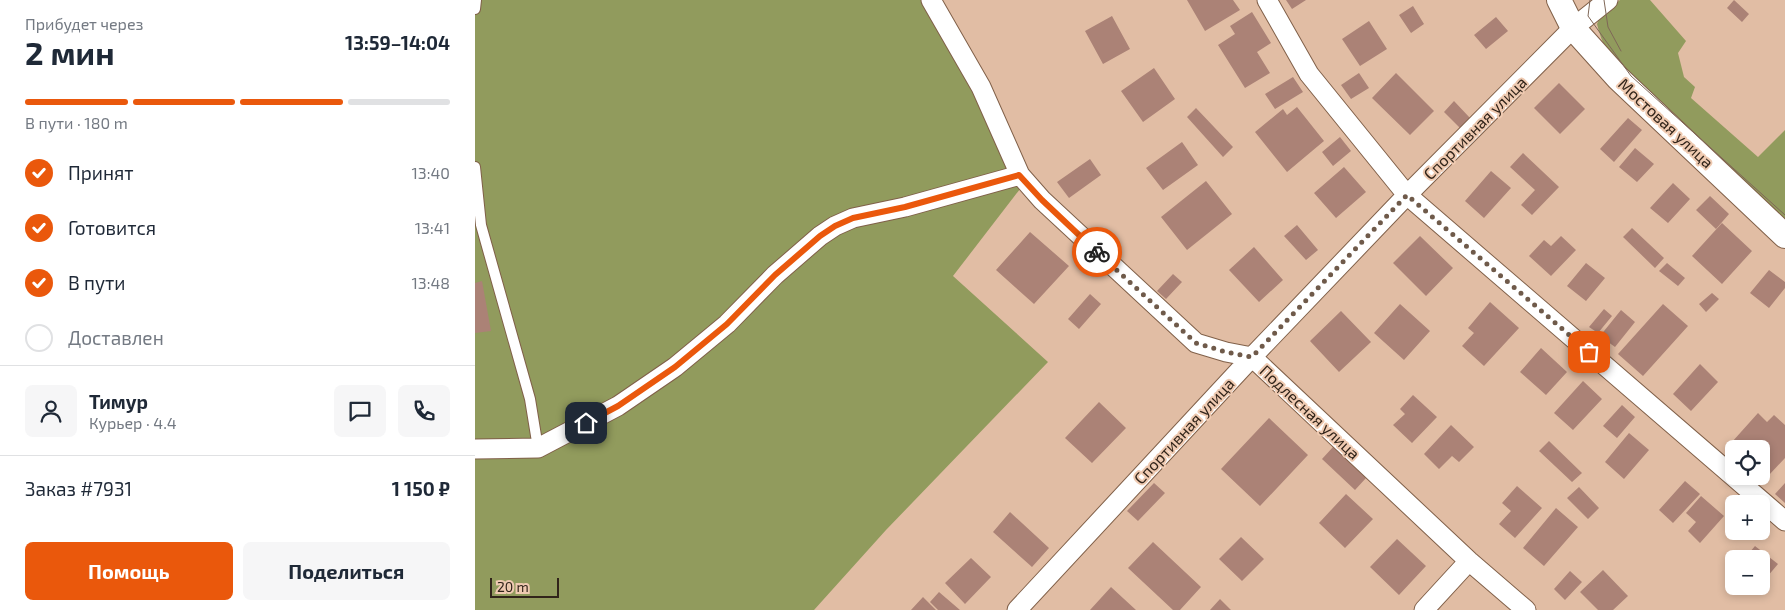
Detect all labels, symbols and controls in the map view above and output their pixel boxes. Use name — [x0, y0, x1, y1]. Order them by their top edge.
text: Прибудет через — [25, 14, 143, 33]
text: 13:59–14:04 — [345, 31, 450, 54]
text: 2 мин — [25, 33, 115, 71]
street label: Спортивная улица — [1419, 72, 1531, 184]
street label: Мостовая улица — [1614, 74, 1718, 172]
text: В пути · 180 m — [25, 113, 128, 132]
icon: check — [25, 159, 53, 187]
text: Принят — [68, 161, 134, 184]
text: 13:40 — [411, 163, 450, 182]
icon: check — [25, 214, 53, 242]
text: Готовится — [68, 216, 156, 239]
text: 13:41 — [415, 218, 450, 237]
courier — [1072, 227, 1122, 277]
icon: bike — [1083, 238, 1111, 266]
icon: check — [25, 269, 53, 297]
text: В пути — [68, 271, 126, 294]
text: 13:48 — [411, 273, 450, 292]
text: Доставлен — [68, 326, 164, 349]
pin — [1568, 331, 1610, 373]
icon: bag — [1575, 338, 1603, 366]
street label: Подлесная улица — [1256, 360, 1364, 464]
street label: Спортивная улица — [1130, 374, 1238, 488]
button: person — [25, 385, 77, 437]
button: chat — [334, 385, 386, 437]
button: phone — [398, 385, 450, 437]
text: Тимур — [89, 390, 148, 413]
pin — [565, 402, 607, 444]
icon: home — [572, 409, 600, 437]
text: Курьер · 4.4 — [89, 413, 177, 432]
map controls — [1725, 440, 1770, 595]
button: locate — [1725, 440, 1770, 485]
text: Заказ #7931 — [25, 477, 132, 500]
text: 1 150 ₽ — [392, 477, 450, 500]
button: + — [1725, 495, 1770, 540]
button: Помощь — [25, 542, 233, 600]
button: Поделиться — [243, 542, 450, 600]
button: − — [1725, 550, 1770, 595]
scale bar — [490, 575, 559, 598]
text: 20 m — [497, 578, 529, 595]

